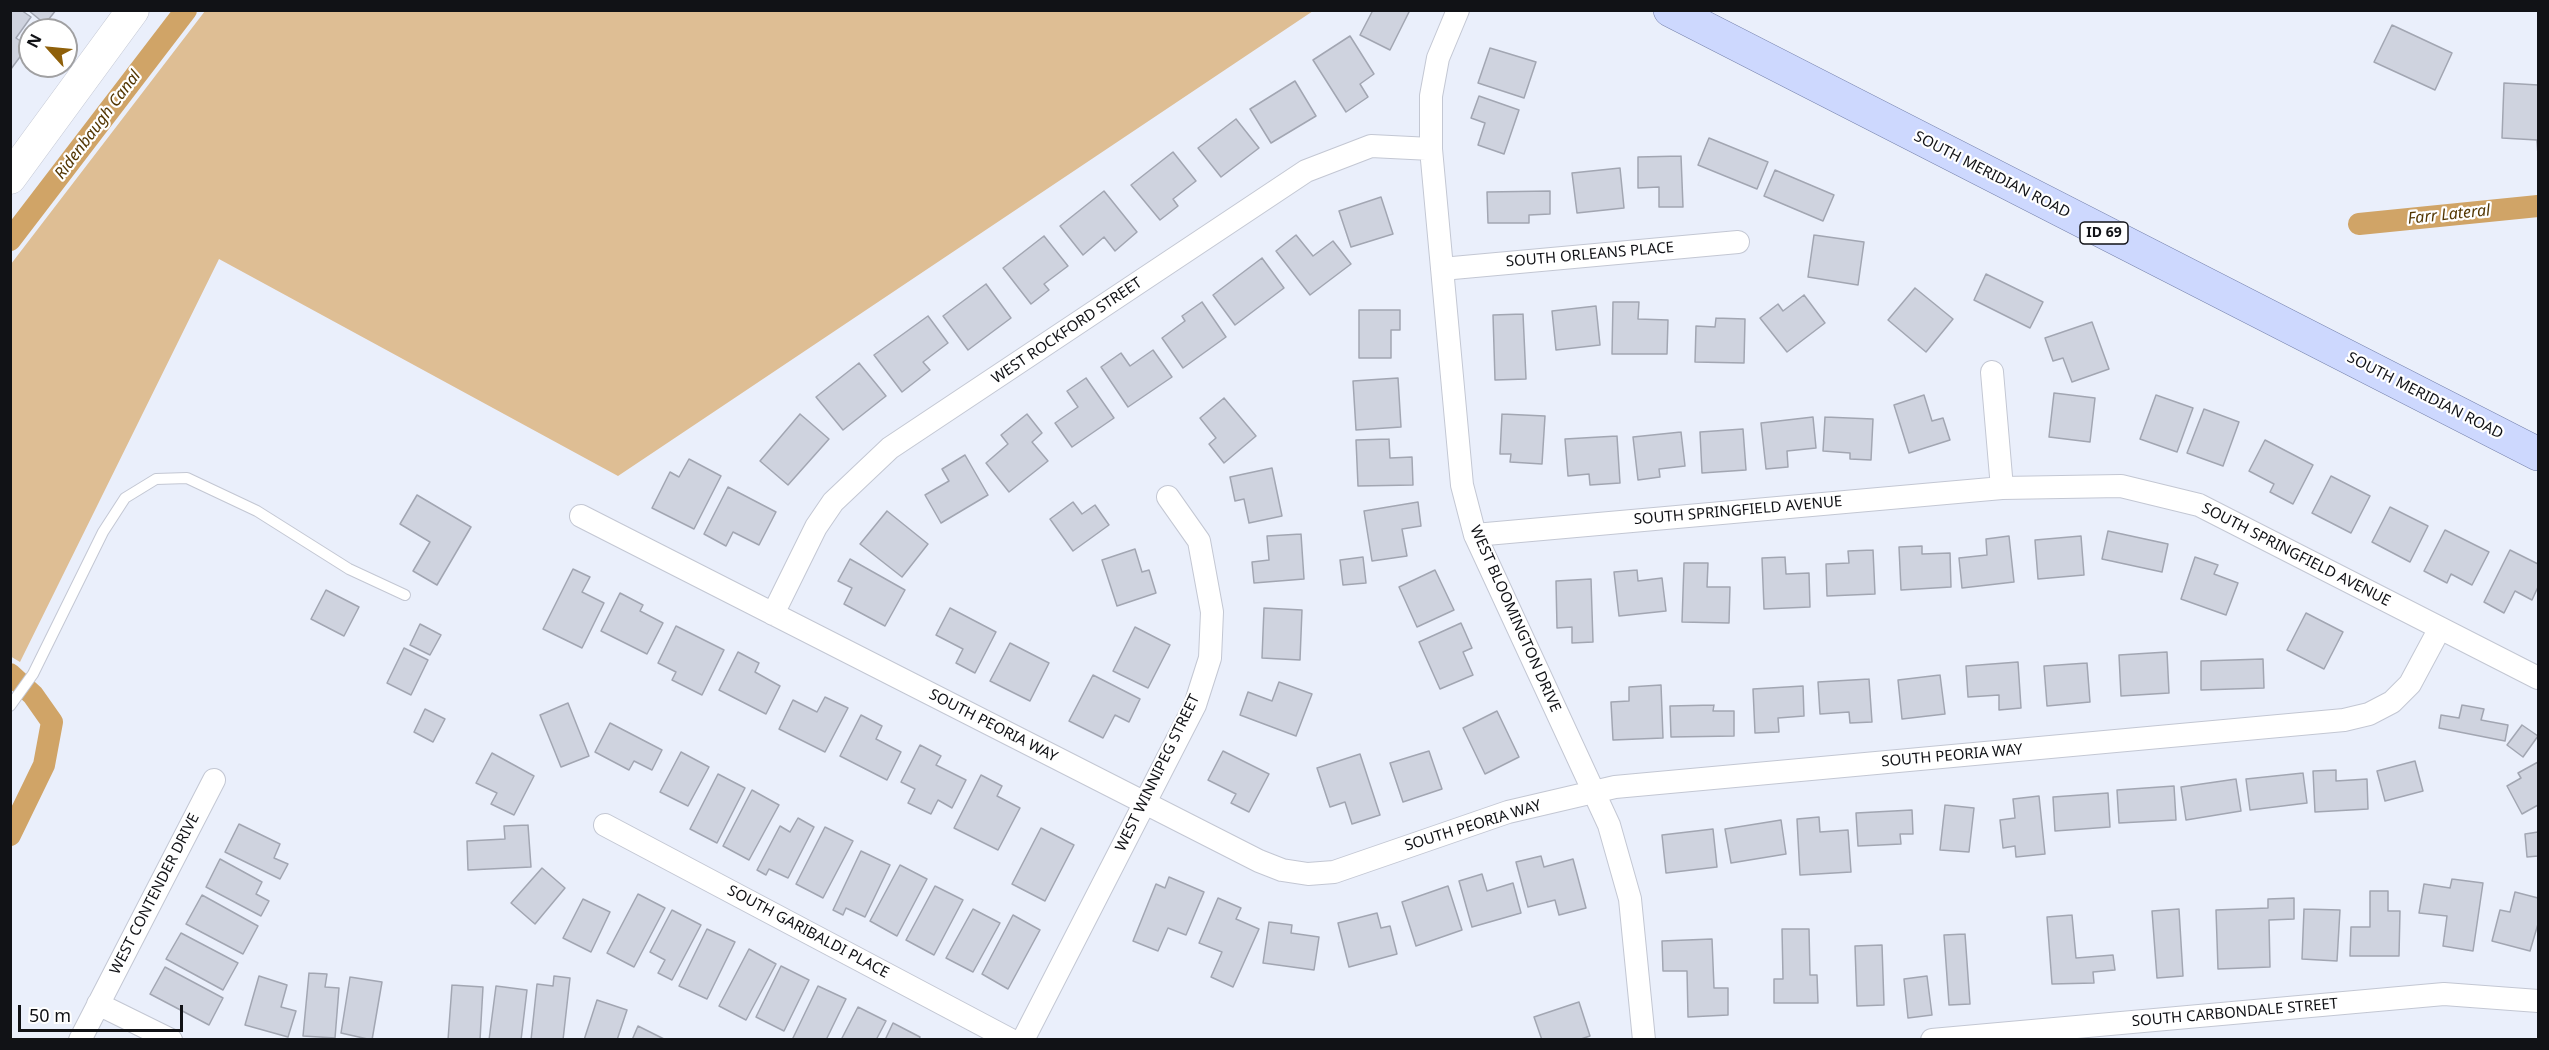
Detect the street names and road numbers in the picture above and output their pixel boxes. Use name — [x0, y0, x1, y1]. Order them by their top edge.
street label: SOUTH MERIDIAN ROAD — [1911, 128, 2073, 222]
road number: ID 69 — [2080, 222, 2128, 244]
street label: SOUTH ORLEANS PLACE — [1505, 239, 1675, 271]
street label: WEST ROCKFORD STREET — [989, 274, 1145, 388]
street label: SOUTH MERIDIAN ROAD — [2344, 349, 2506, 443]
street label: SOUTH SPRINGFIELD AVENUE — [1633, 493, 1843, 529]
street label: SOUTH SPRINGFIELD AVENUE — [2199, 499, 2393, 611]
street label: WEST BLOOMINGTON DRIVE — [1466, 523, 1564, 715]
street label: SOUTH PEORIA WAY — [926, 686, 1060, 766]
street label: WEST WINNIPEG STREET — [1112, 691, 1204, 855]
street label: SOUTH PEORIA WAY — [1881, 741, 2023, 771]
street label: SOUTH PEORIA WAY — [1403, 797, 1543, 855]
street label: WEST CONTENDER DRIVE — [106, 810, 204, 978]
street label: SOUTH GARIBALDI PLACE — [724, 882, 892, 982]
street label: SOUTH CARBONDALE STREET — [2131, 995, 2339, 1031]

